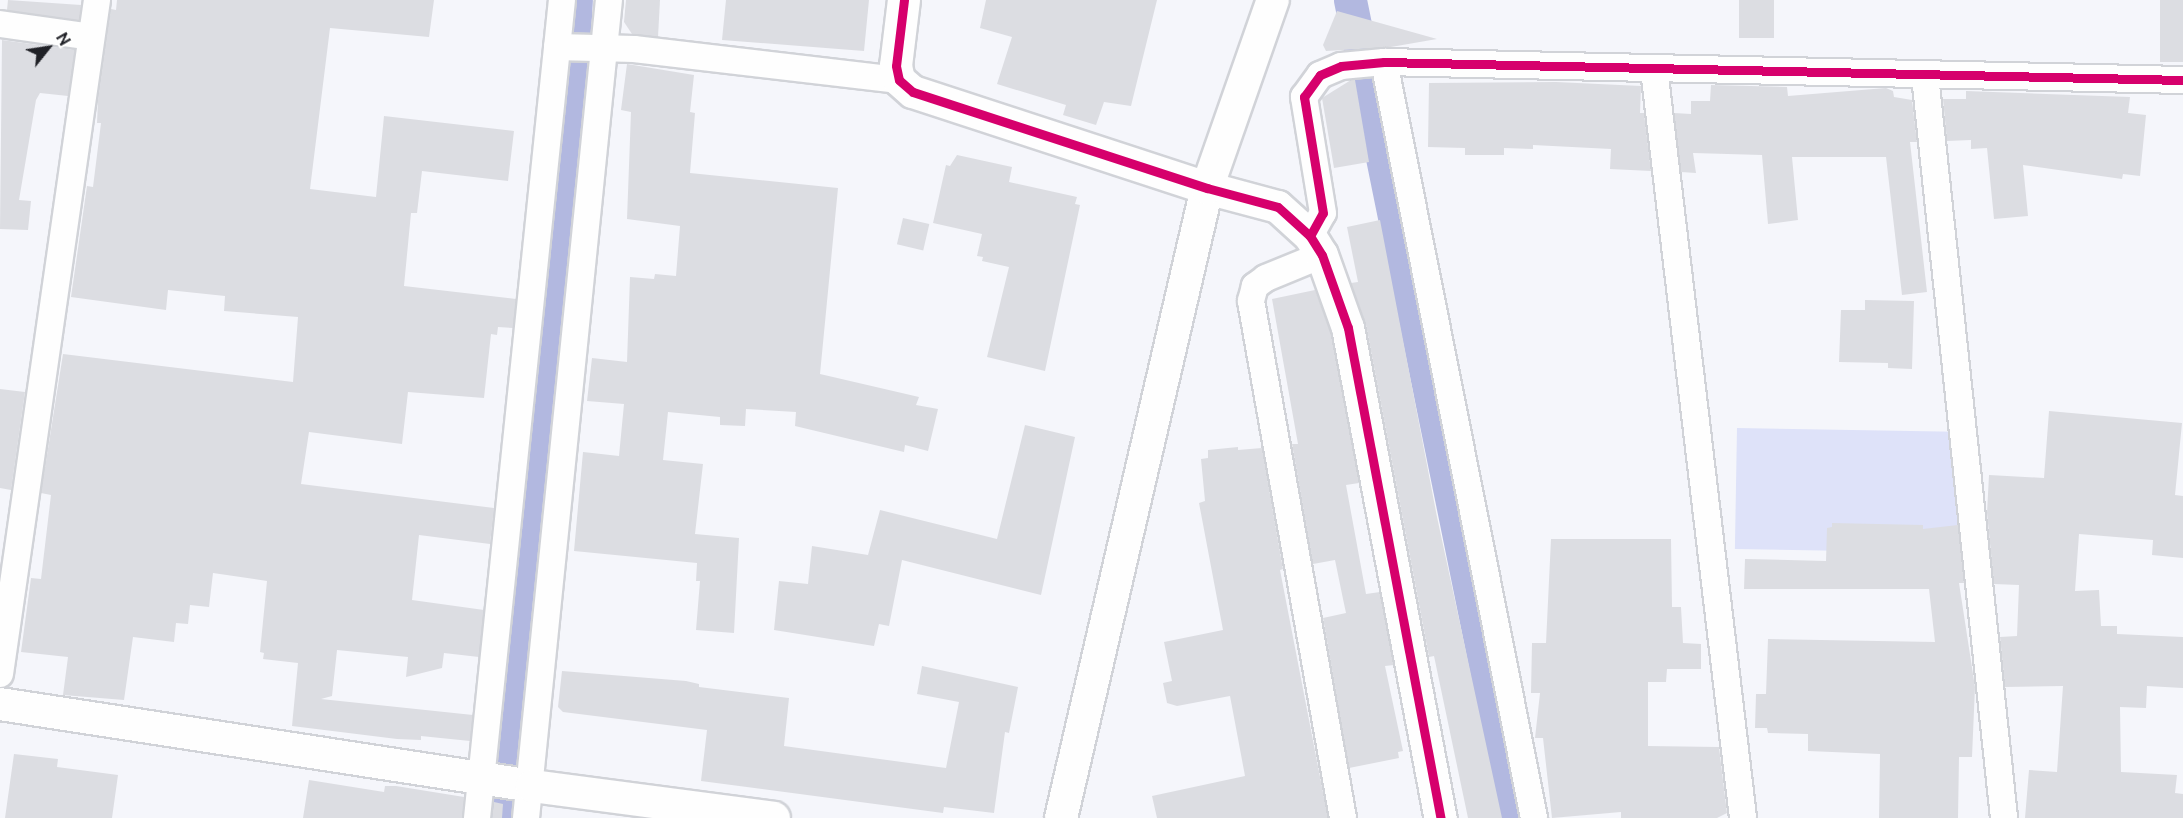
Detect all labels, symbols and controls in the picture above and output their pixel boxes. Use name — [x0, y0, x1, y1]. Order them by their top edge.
north arrow — [18, 18, 78, 78]
text: N — [53, 29, 74, 49]

